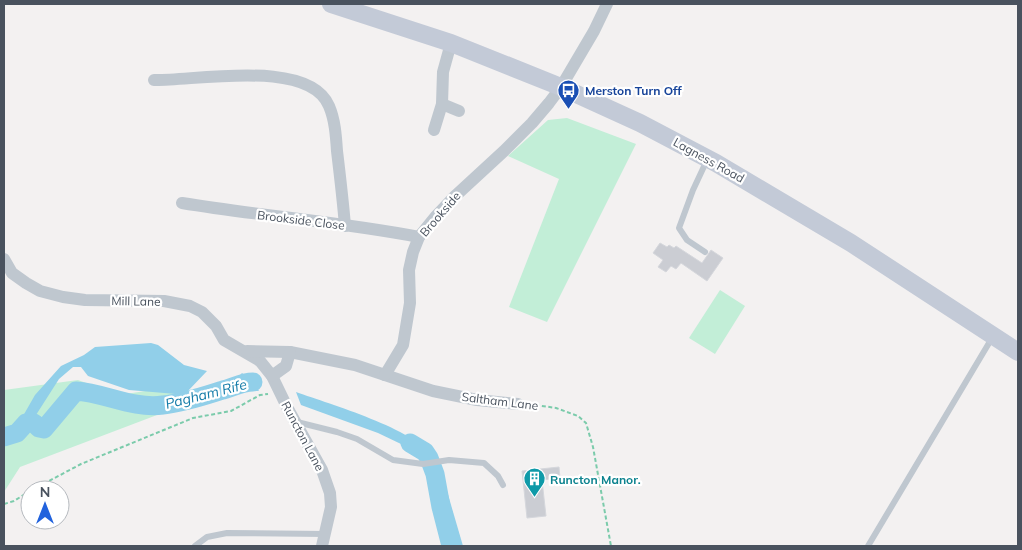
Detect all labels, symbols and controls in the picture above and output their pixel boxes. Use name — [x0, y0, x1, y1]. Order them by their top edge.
bus stop icon: Merston Turn Off — [557, 78, 581, 109]
place label: Merston Turn Off — [585, 83, 682, 98]
street label: Lagness Road — [671, 134, 747, 186]
street label: Brookside — [416, 188, 464, 240]
street label: Brookside Close — [256, 207, 346, 233]
street label: Mill Lane — [111, 293, 161, 309]
water label: Pagham Rife — [163, 375, 249, 413]
street label: Saltham Lane — [461, 389, 539, 413]
street label: Runcton Lane — [278, 399, 328, 473]
building icon: Runcton Manor. — [522, 467, 546, 498]
place label: Runcton Manor. — [550, 472, 641, 487]
north arrow — [20, 480, 70, 530]
text: N — [40, 483, 50, 501]

